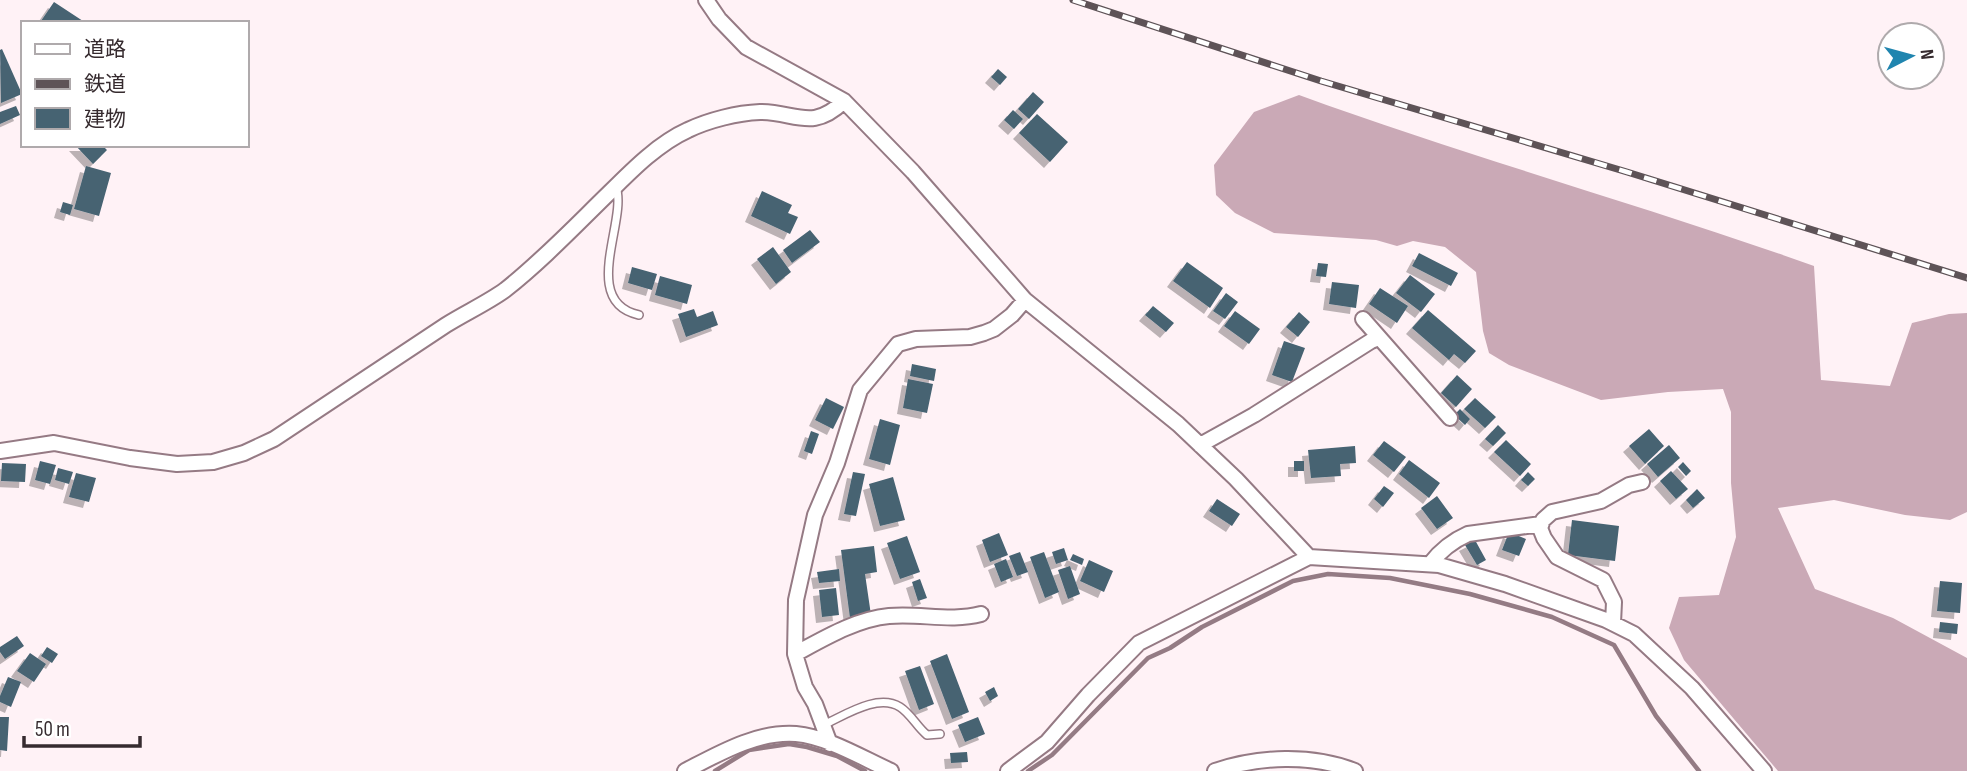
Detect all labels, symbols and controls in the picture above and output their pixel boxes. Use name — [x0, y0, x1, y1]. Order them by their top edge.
legend — [21, 21, 248, 147]
north arrow — [1876, 21, 1946, 91]
text: 道路 — [84, 37, 126, 62]
text: N — [1914, 48, 1938, 61]
text: 鉄道 — [84, 72, 126, 97]
text: 建物 — [84, 107, 126, 132]
scale bar — [24, 704, 140, 748]
text: 50 m — [35, 717, 70, 742]

